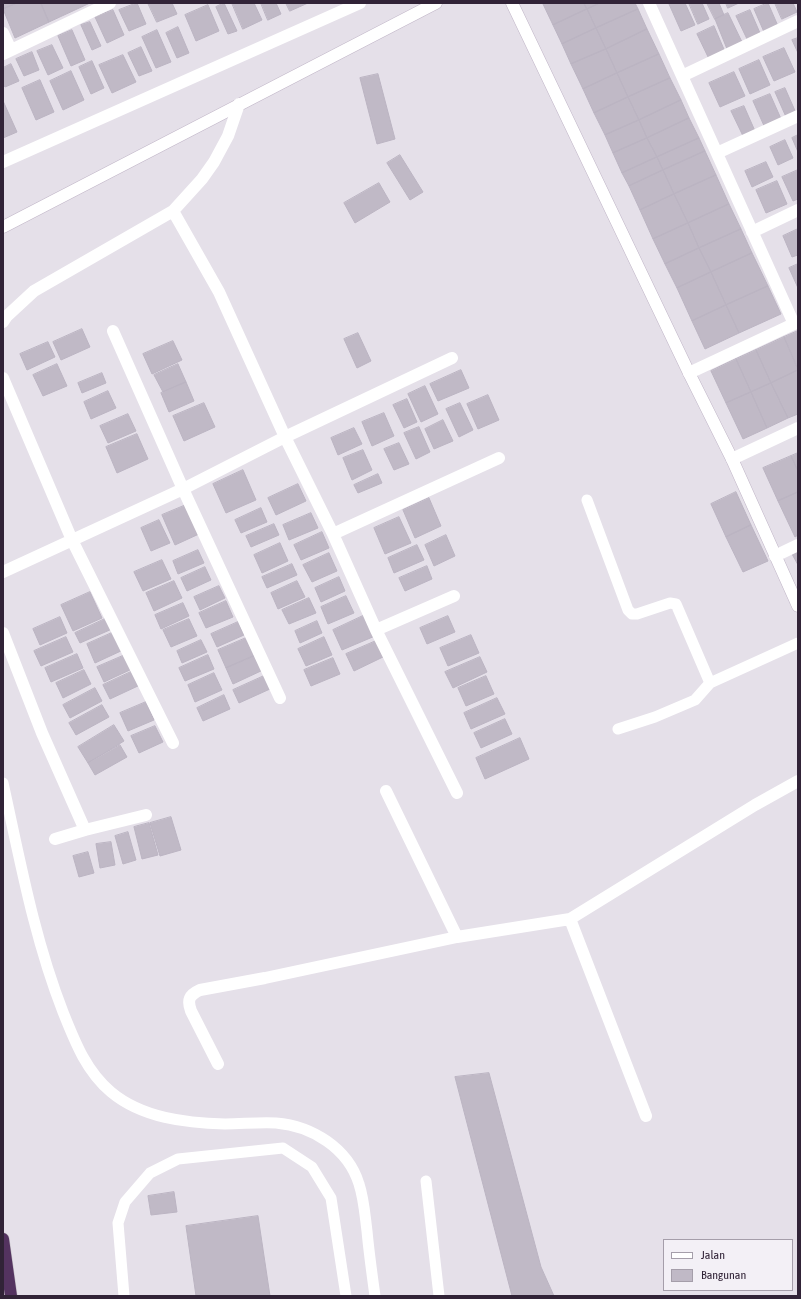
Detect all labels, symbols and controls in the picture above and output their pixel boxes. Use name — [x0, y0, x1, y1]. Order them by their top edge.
legend — [663, 1239, 793, 1291]
text: Jalan — [701, 1248, 725, 1262]
text: Bangunan — [701, 1268, 746, 1282]

